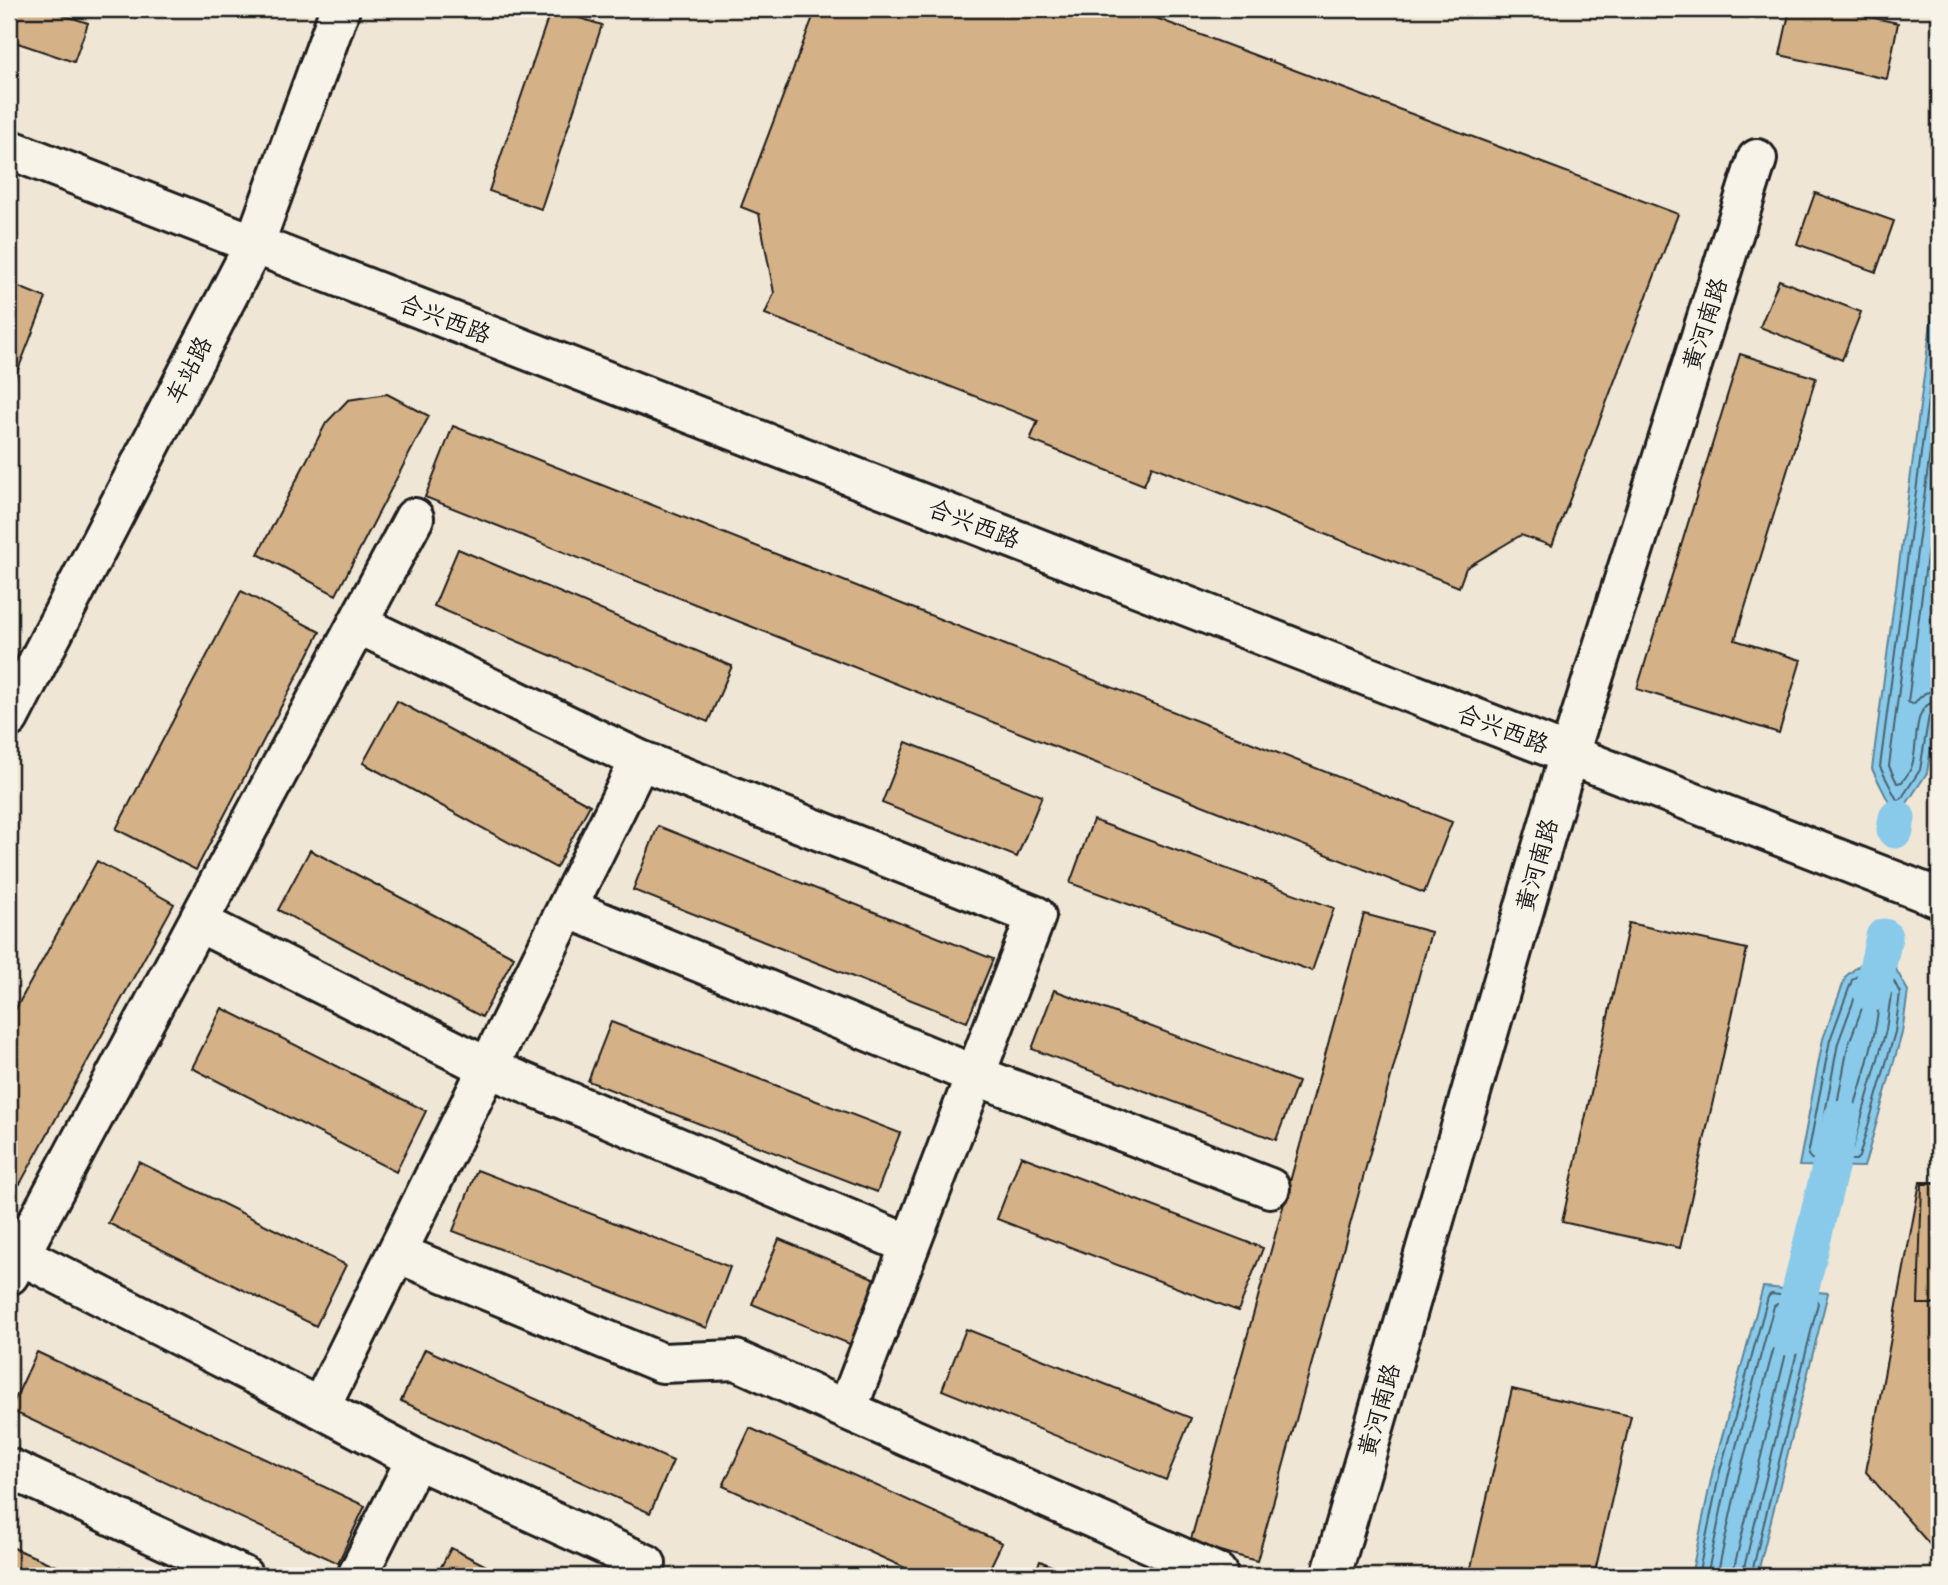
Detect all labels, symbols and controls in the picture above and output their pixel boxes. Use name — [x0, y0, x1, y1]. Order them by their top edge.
street label: 黄河南路 — [1676, 274, 1733, 374]
street label: 合兴西路 — [395, 288, 495, 349]
street label: 车站路 — [159, 331, 218, 408]
street label: 合兴西路 — [924, 493, 1024, 554]
street label: 合兴西路 — [1453, 698, 1553, 759]
street label: 黄河南路 — [1509, 815, 1564, 915]
street label: 黄河南路 — [1351, 1360, 1406, 1460]

